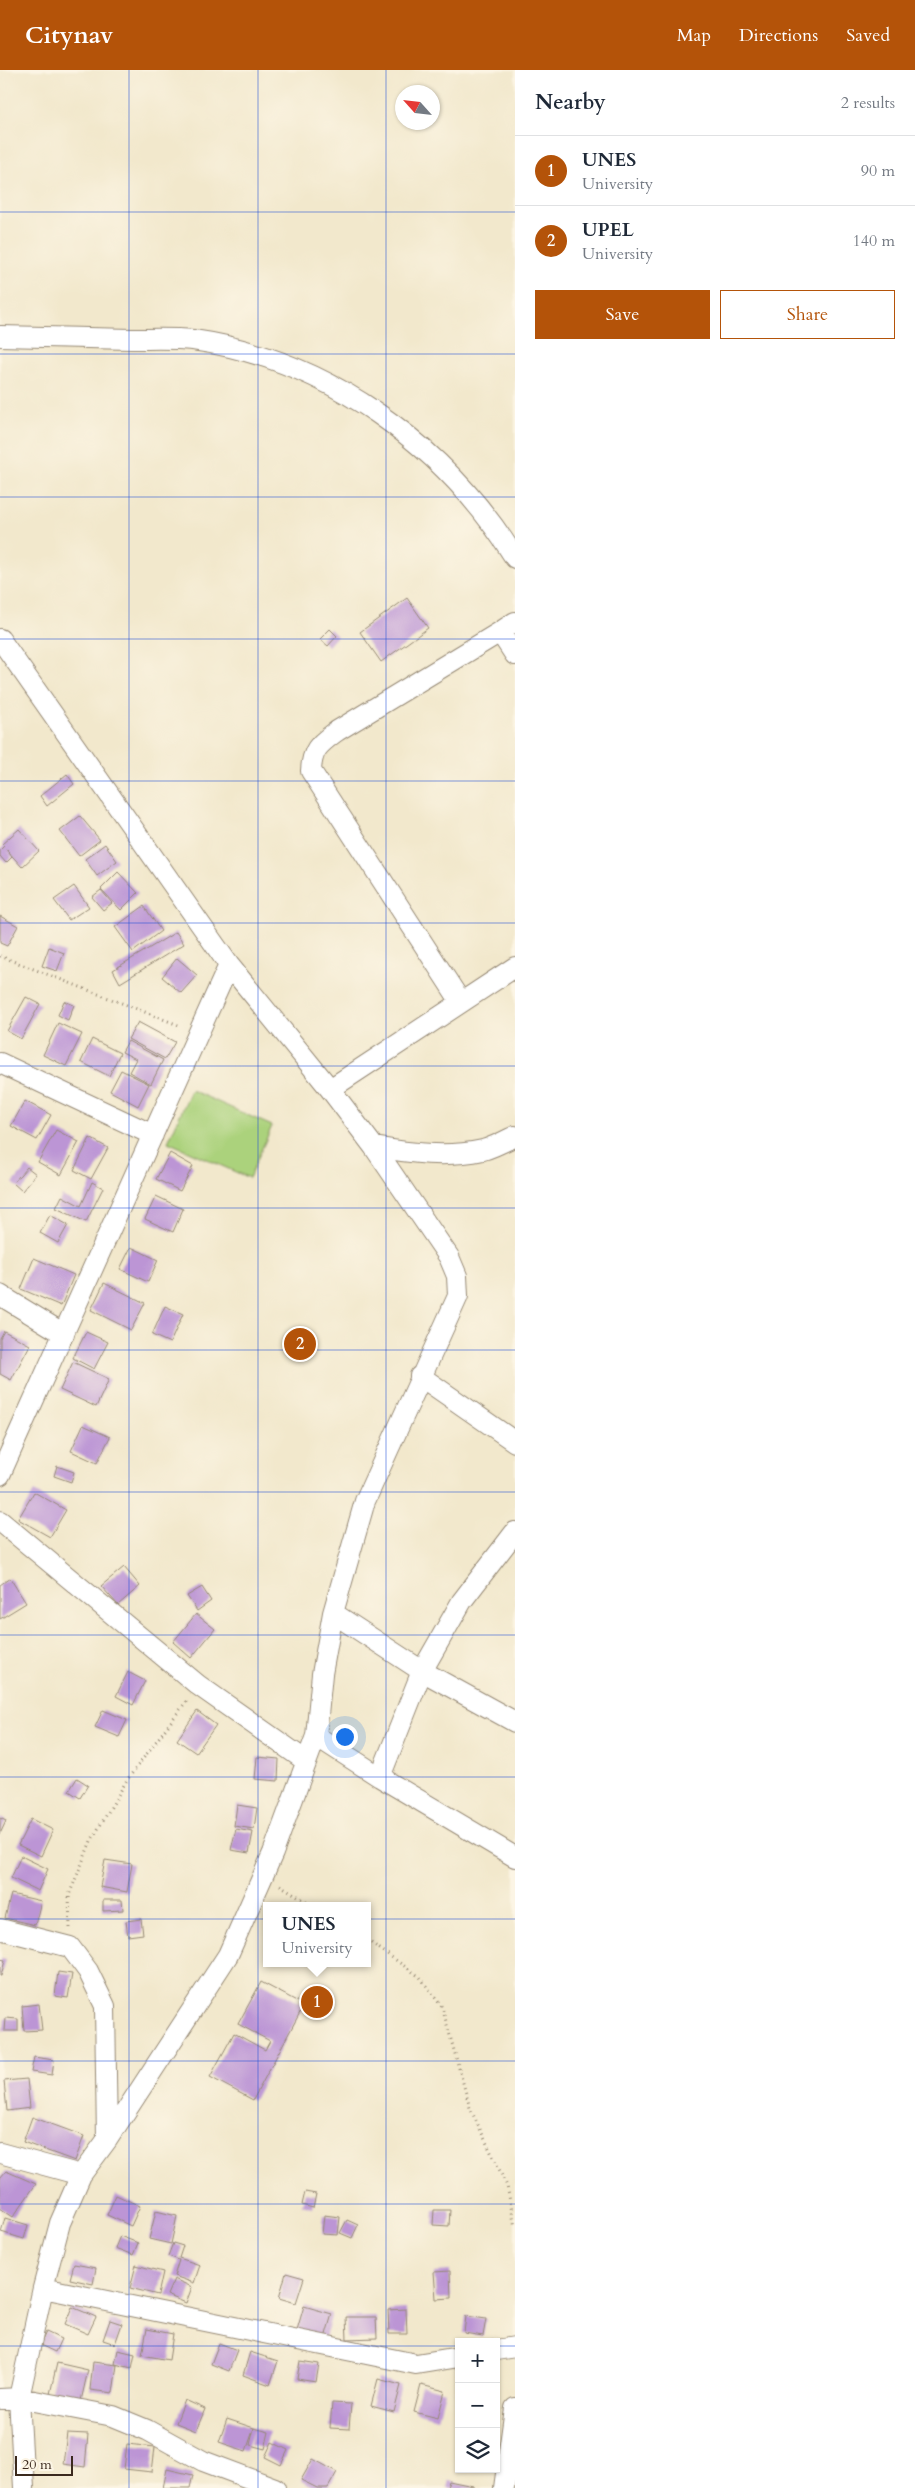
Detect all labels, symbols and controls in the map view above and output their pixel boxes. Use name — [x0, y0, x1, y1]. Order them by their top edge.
text: Citynav — [25, 19, 113, 52]
text: Map — [677, 23, 711, 48]
text: Directions — [739, 23, 818, 48]
text: Saved — [846, 23, 890, 48]
north arrow — [395, 85, 440, 130]
text: Nearby — [535, 88, 606, 117]
text: 2 results — [841, 92, 895, 114]
text: UNES — [582, 147, 636, 173]
text: 1 — [547, 160, 555, 182]
text: 90 m — [861, 160, 895, 182]
text: University — [582, 173, 653, 195]
text: UPEL — [582, 217, 634, 243]
text: 2 — [547, 230, 555, 252]
text: 140 m — [853, 230, 895, 252]
text: University — [582, 243, 653, 265]
button: Save — [535, 290, 710, 339]
button: Share — [720, 290, 895, 339]
pin: 2 — [284, 1325, 316, 1363]
your location — [332, 1724, 358, 1750]
popup — [263, 1902, 371, 1967]
text: UNES — [281, 1911, 336, 1937]
text: University — [281, 1937, 353, 1959]
pin: 1 — [301, 1983, 333, 2021]
map controls — [455, 2338, 500, 2473]
button: + — [455, 2338, 500, 2383]
button: − — [455, 2383, 500, 2428]
button: layers — [455, 2428, 500, 2473]
scale bar — [15, 2453, 72, 2476]
text: 20 m — [22, 2455, 52, 2474]

